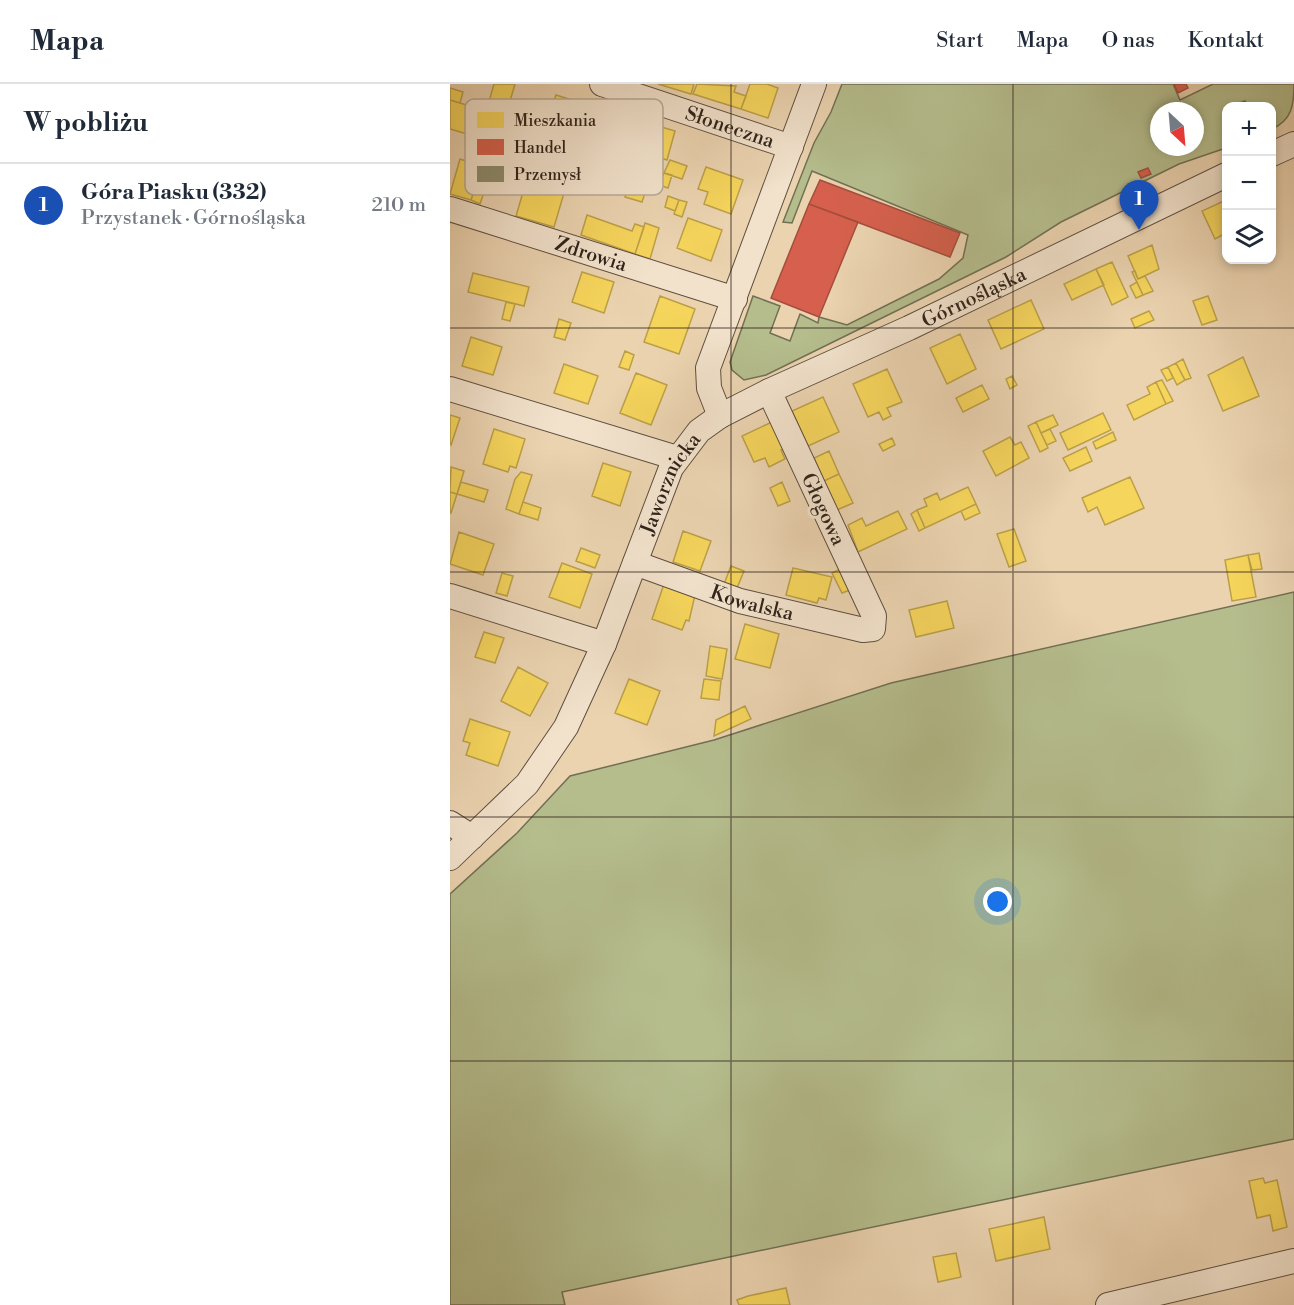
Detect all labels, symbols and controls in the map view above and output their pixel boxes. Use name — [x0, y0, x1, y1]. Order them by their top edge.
text: Mapa — [30, 24, 104, 59]
text: Start — [936, 28, 984, 54]
text: Mapa — [1017, 28, 1069, 54]
text: O nas — [1102, 28, 1155, 54]
text: Kontakt — [1188, 28, 1264, 54]
legend — [465, 99, 663, 195]
street label: Słoneczna — [682, 102, 778, 155]
north arrow — [1150, 102, 1204, 156]
map controls — [1222, 102, 1276, 264]
button: + — [1222, 102, 1276, 156]
text: W pobliżu — [24, 107, 148, 139]
text: Mieszkania — [514, 111, 597, 131]
text: Handel — [514, 138, 567, 158]
button: − — [1222, 156, 1276, 210]
text: Przemysł — [514, 165, 581, 185]
text: Góra Piasku (332) — [81, 179, 266, 206]
pin: 1 — [1120, 180, 1158, 230]
text: 1 — [39, 193, 48, 218]
text: 210 m — [371, 193, 426, 218]
text: Przystanek · Górnośląska — [81, 206, 306, 231]
button: layers — [1222, 210, 1276, 264]
street label: Zdrowia — [552, 232, 631, 278]
street label: Górnośląska — [918, 262, 1031, 334]
street label: Jaworznicka — [635, 428, 708, 540]
street label: Głogowa — [795, 469, 851, 551]
street label: Kowalska — [707, 580, 797, 627]
your location — [983, 887, 1012, 916]

